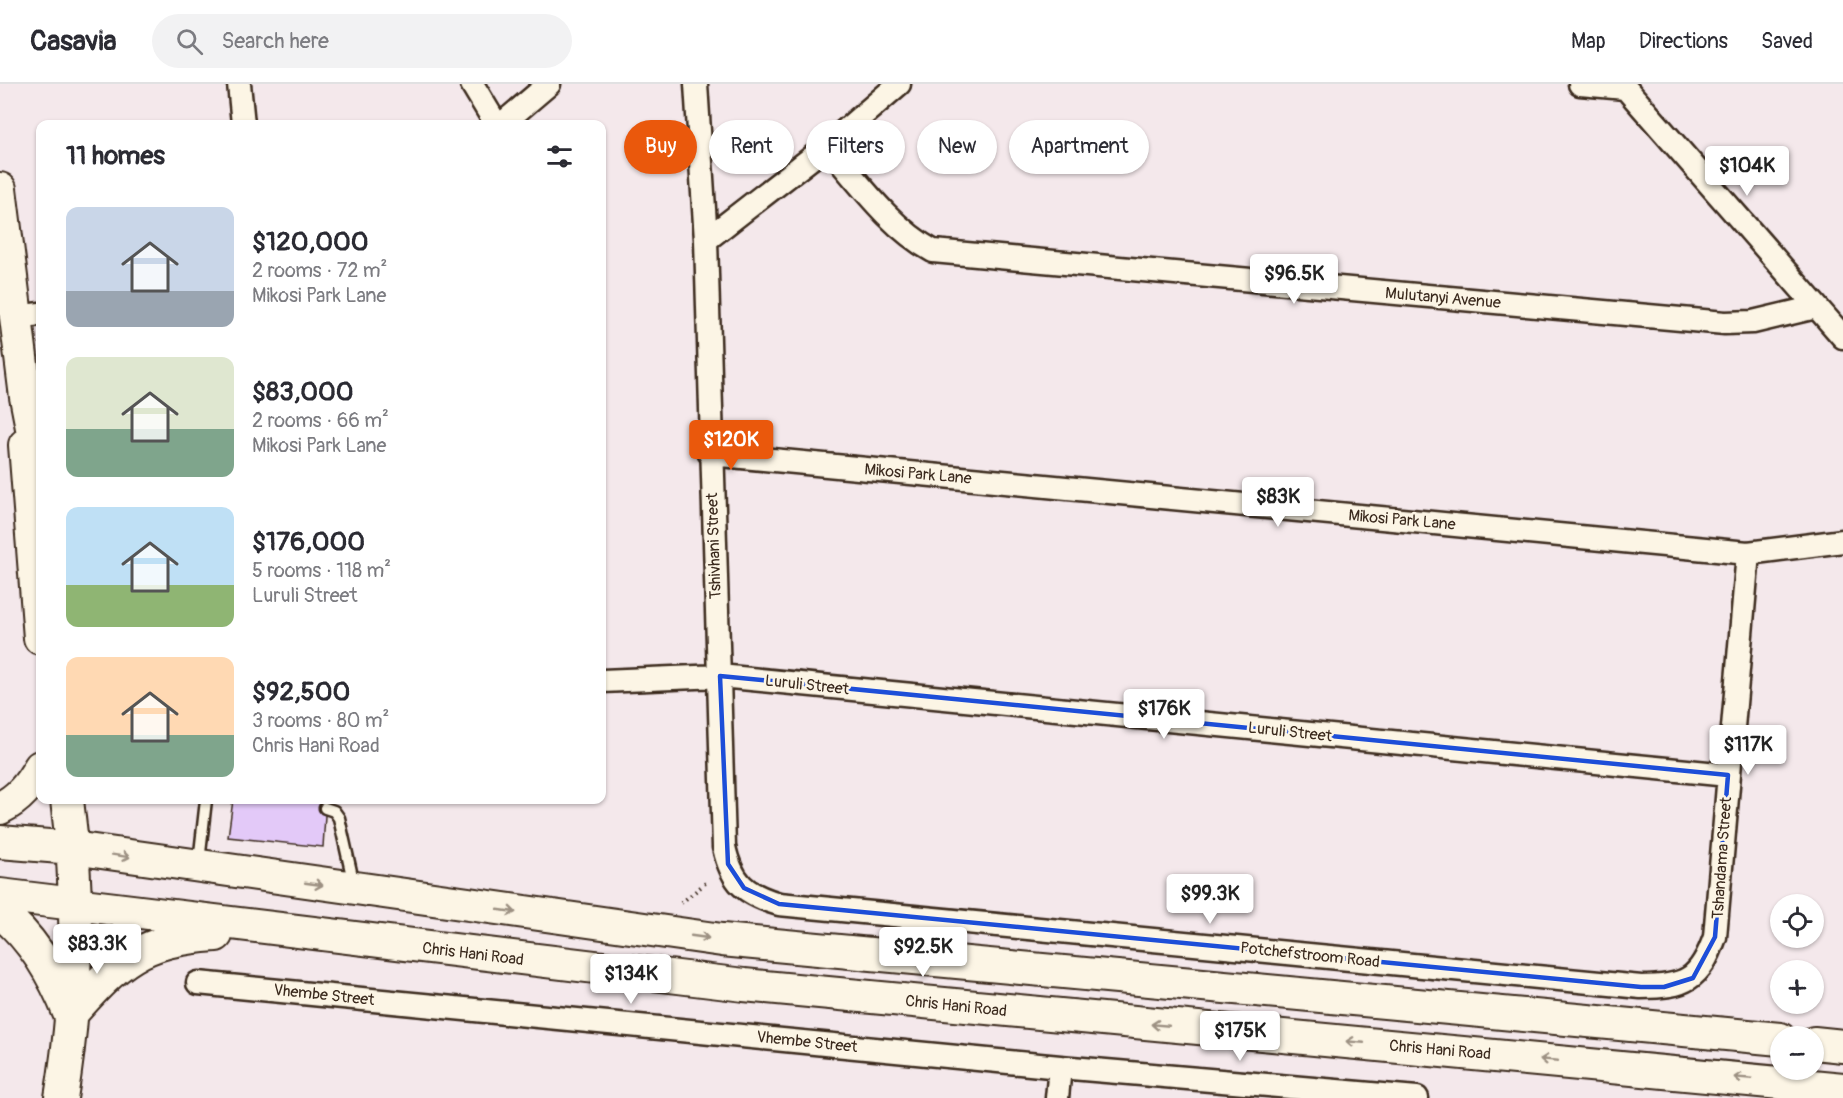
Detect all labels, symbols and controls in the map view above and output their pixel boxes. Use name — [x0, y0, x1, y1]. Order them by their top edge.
search box — [152, 14, 572, 68]
text: Casavia — [30, 24, 116, 59]
icon: search — [173, 25, 206, 58]
text: Search here — [221, 27, 329, 55]
text: Map — [1571, 28, 1606, 55]
text: Directions — [1639, 28, 1728, 55]
text: Saved — [1761, 28, 1813, 55]
chip: Buy — [624, 120, 697, 174]
chip: Rent — [709, 120, 794, 174]
chip: Filters — [806, 120, 905, 174]
chip: New — [917, 120, 997, 174]
chip: Apartment — [1009, 120, 1149, 174]
text: 11 homes — [66, 140, 165, 172]
icon: filters — [543, 140, 576, 173]
pin: $104K — [1705, 146, 1789, 197]
text: $104K — [1719, 153, 1775, 178]
text: $120,000 — [252, 226, 368, 258]
icon: home — [114, 231, 186, 303]
pin: $96.5K — [1245, 254, 1343, 305]
text: 2 rooms · 72 m² — [252, 258, 387, 283]
text: $96.5K — [1264, 261, 1324, 286]
text: Mikosi Park Lane — [252, 283, 386, 308]
street label: Mulutanyi Avenue — [1384, 283, 1502, 313]
text: $83,000 — [252, 376, 354, 408]
icon: home — [114, 381, 186, 453]
text: 2 rooms · 66 m² — [252, 408, 389, 433]
pin: $120K — [689, 420, 773, 471]
text: $120K — [703, 427, 759, 452]
text: Mikosi Park Lane — [252, 433, 386, 458]
street label: Mikosi Park Lane — [864, 459, 973, 489]
pin: $83K — [1242, 477, 1314, 528]
text: $83K — [1256, 484, 1300, 509]
street label: Tshivhani Street — [702, 492, 726, 600]
street label: Mikosi Park Lane — [1348, 505, 1457, 535]
text: $176,000 — [252, 526, 365, 558]
icon: home — [114, 531, 186, 603]
text: 5 rooms · 118 m² — [252, 558, 391, 583]
text: Luruli Street — [252, 583, 357, 608]
street label: Luruli Street — [764, 671, 851, 699]
text: $92,500 — [252, 676, 350, 708]
icon: home — [114, 681, 186, 753]
pin: $176K — [1122, 689, 1206, 740]
text: $176K — [1138, 696, 1190, 721]
text: 3 rooms · 80 m² — [252, 708, 389, 733]
street label: Luruli Street — [1247, 718, 1334, 746]
pin: $117K — [1706, 725, 1790, 776]
text: $117K — [1723, 732, 1773, 757]
text: Chris Hani Road — [252, 733, 380, 758]
street label: Tshandama Street — [1708, 796, 1736, 920]
one-way arrow — [110, 851, 130, 862]
pin: $99.3K — [1161, 874, 1259, 925]
one-way arrow — [303, 878, 323, 889]
text: $99.3K — [1180, 881, 1240, 906]
map controls — [1770, 894, 1824, 1080]
button: locate — [1770, 894, 1824, 948]
one-way arrow — [496, 905, 516, 916]
pin: $83.3K — [48, 924, 146, 975]
pin: $92.5K — [874, 927, 972, 978]
text: $83.3K — [67, 931, 127, 956]
one-way arrow — [689, 932, 709, 943]
text: $92.5K — [893, 934, 953, 959]
street label: Chris Hani Road — [421, 938, 525, 970]
street label: Potchefstroom Road — [1239, 938, 1381, 972]
pin: $134K — [589, 954, 673, 1005]
button: + — [1770, 960, 1824, 1014]
text: $134K — [604, 961, 658, 986]
street label: Vhembe Street — [272, 980, 376, 1010]
street label: Chris Hani Road — [904, 991, 1008, 1021]
pin: $175K — [1198, 1011, 1282, 1062]
text: $175K — [1214, 1018, 1266, 1043]
one-way arrow — [1151, 1019, 1171, 1030]
button: − — [1770, 1026, 1824, 1080]
street label: Vhembe Street — [755, 1027, 859, 1057]
one-way arrow — [1345, 1036, 1365, 1047]
street label: Chris Hani Road — [1388, 1036, 1492, 1064]
one-way arrow — [1539, 1054, 1559, 1065]
one-way arrow — [1734, 1072, 1754, 1083]

